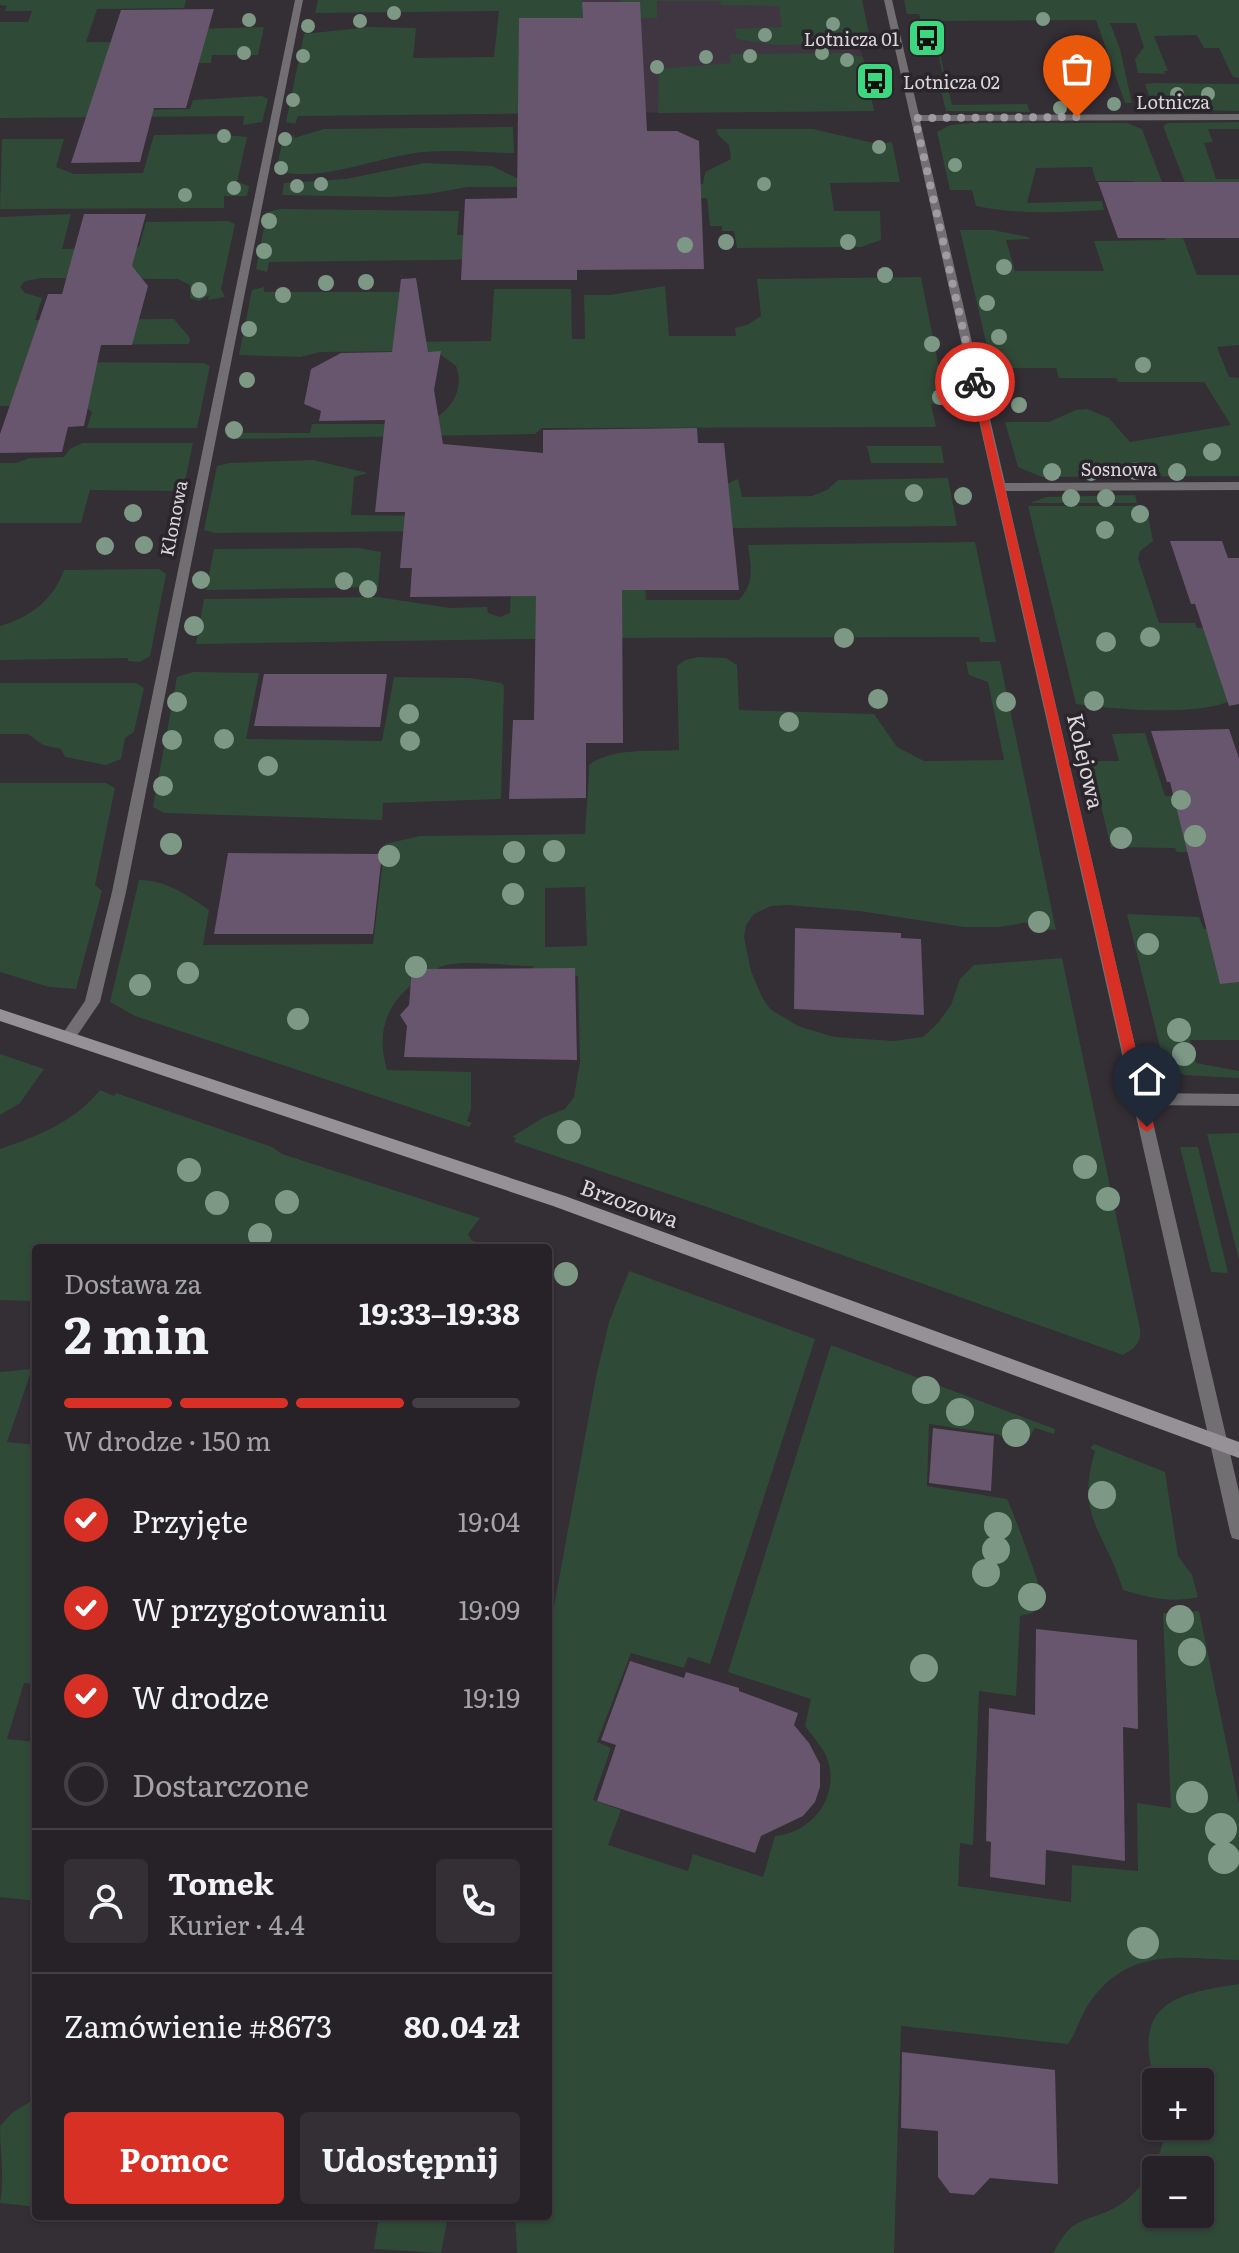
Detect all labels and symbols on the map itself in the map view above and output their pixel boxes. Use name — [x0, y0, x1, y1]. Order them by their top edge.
bus stop icon: Lotnicza 01 — [906, 17, 948, 59]
place label: Lotnicza 01 — [804, 25, 899, 52]
pin — [1043, 35, 1111, 117]
bus stop icon: Lotnicza 02 — [854, 60, 896, 102]
place label: Lotnicza 02 — [903, 68, 1000, 95]
street label: Lotnicza — [1136, 88, 1210, 115]
courier — [935, 342, 1015, 422]
street label: Sosnowa — [1081, 455, 1157, 482]
street label: Klonowa — [152, 477, 194, 558]
street label: Kolejowa — [1060, 710, 1114, 812]
pin — [1113, 1045, 1181, 1127]
street label: Brzozowa — [576, 1169, 684, 1235]

